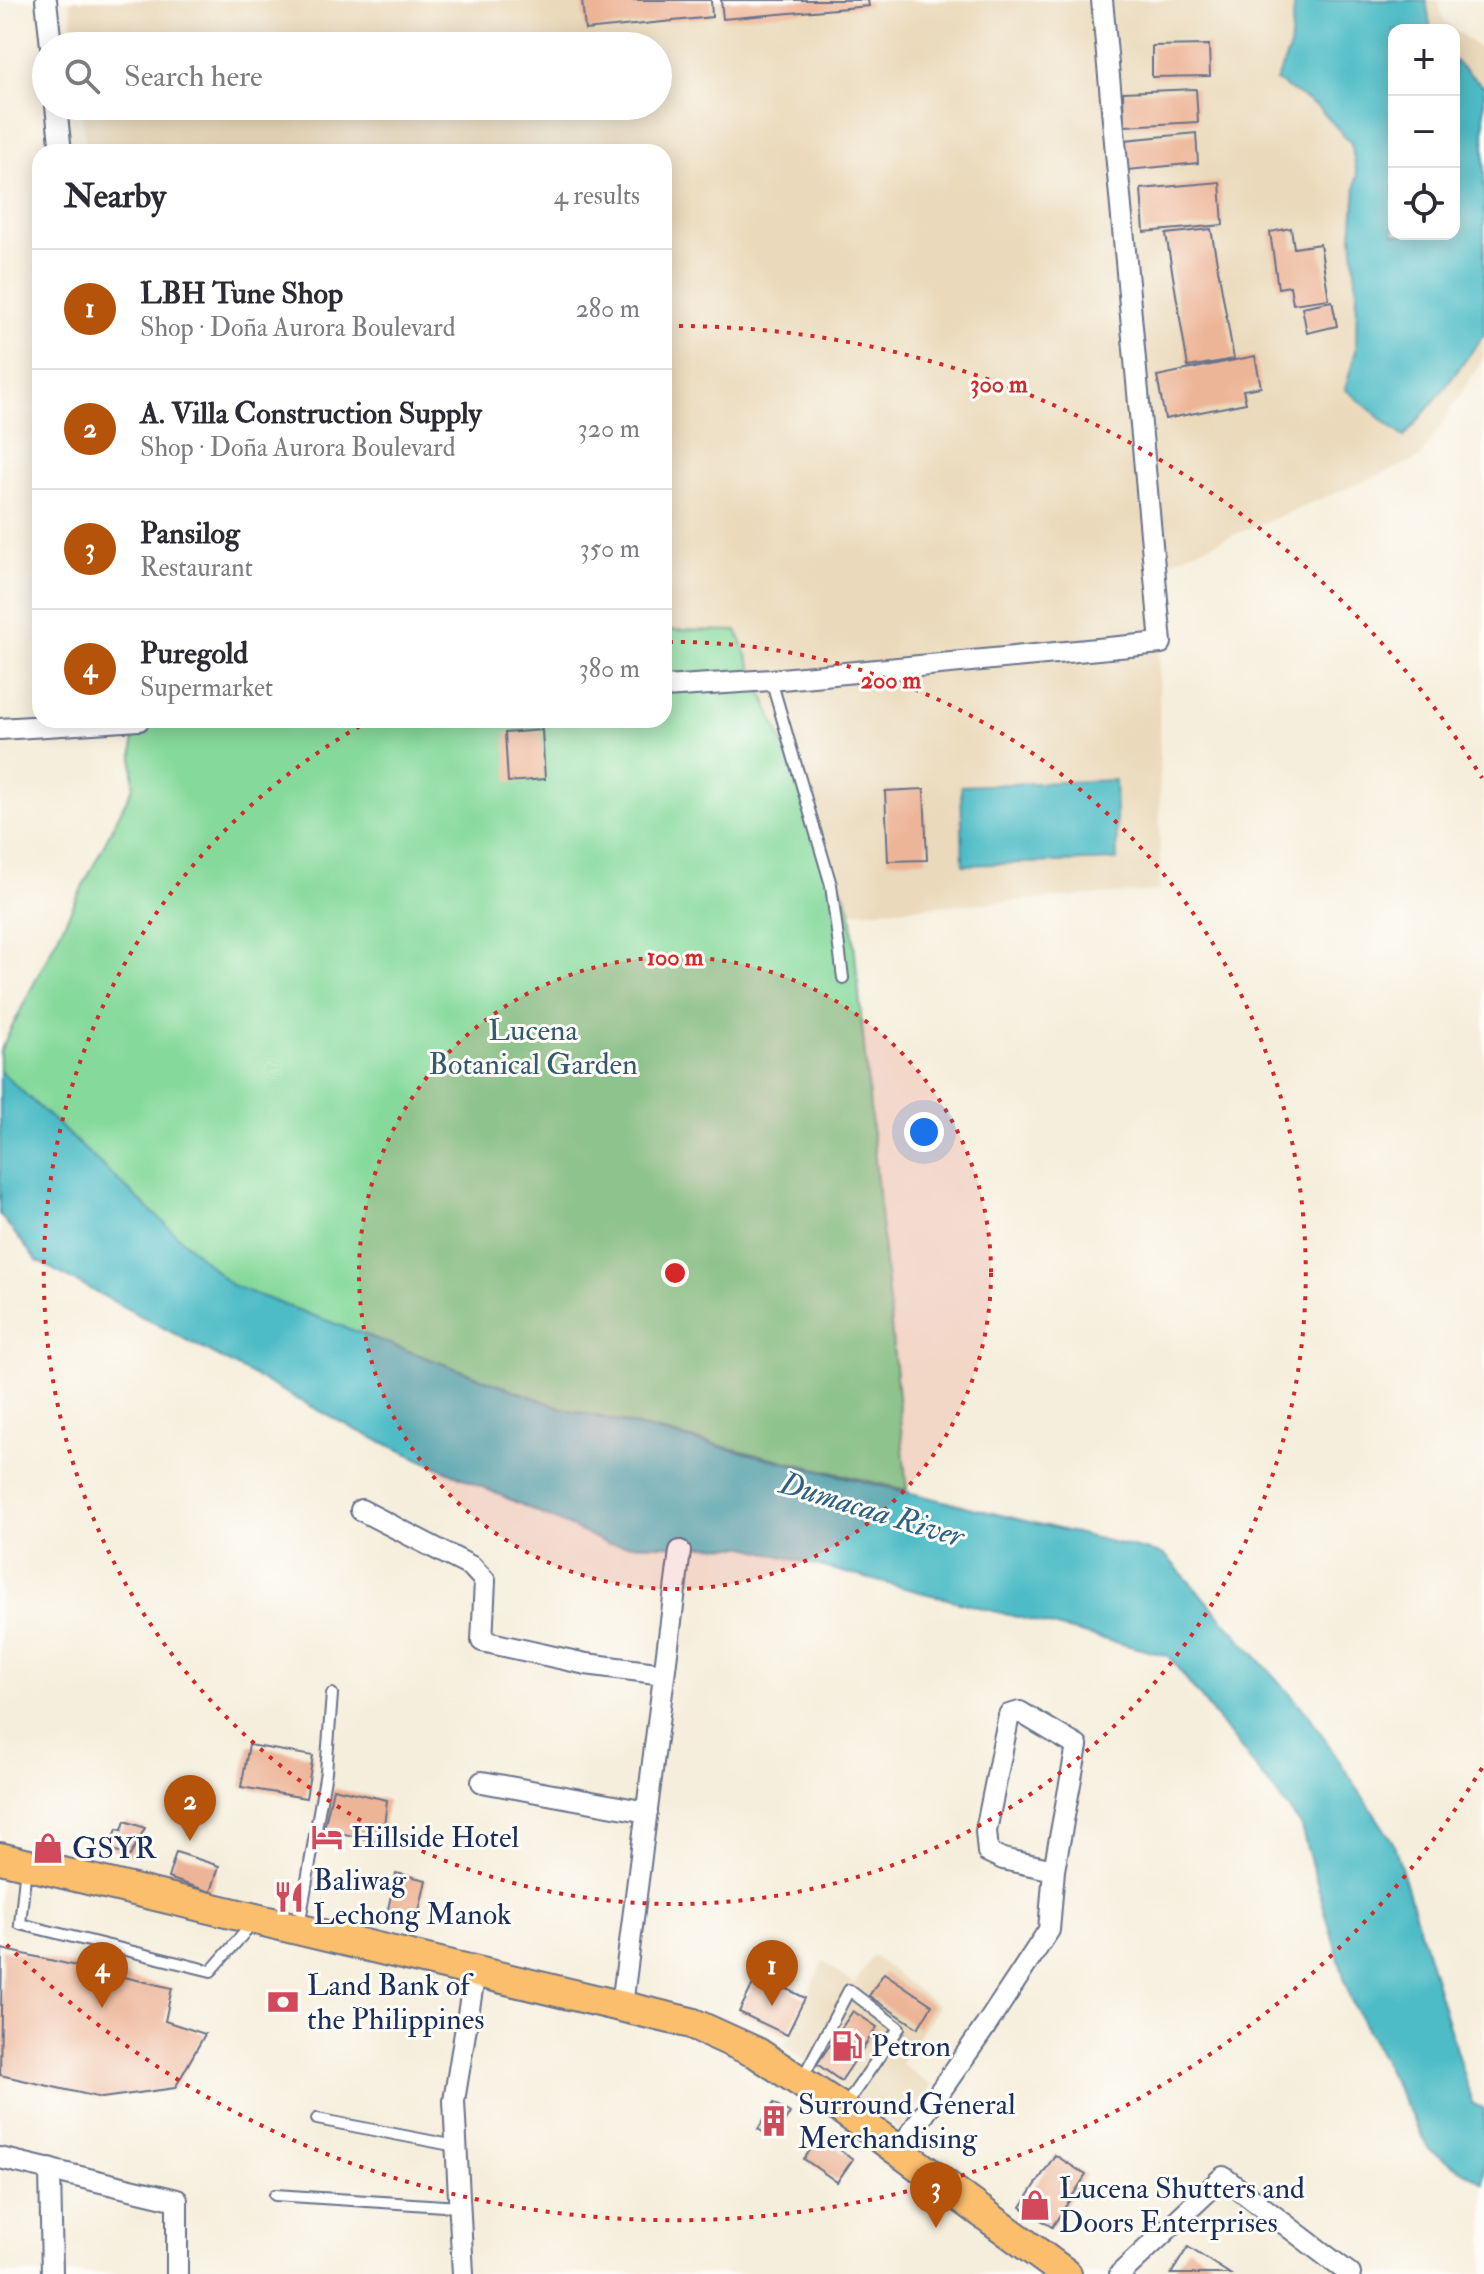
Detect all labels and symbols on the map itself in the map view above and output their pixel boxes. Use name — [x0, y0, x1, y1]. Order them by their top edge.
text: 300 m — [970, 369, 1028, 400]
text: 200 m — [861, 665, 922, 696]
text: 100 m — [647, 942, 704, 973]
park label: Lucena Botanical Garden — [428, 1012, 638, 1083]
your location — [904, 1112, 944, 1152]
centre of rings — [661, 1259, 689, 1287]
water label: Dumacaa River — [774, 1463, 971, 1558]
pin: 2 — [164, 1775, 216, 1841]
place label: Hillside Hotel — [351, 1819, 520, 1856]
hotel icon: Hillside Hotel — [310, 1820, 344, 1854]
place label: GSYR — [72, 1830, 158, 1867]
shop icon: GSYR — [31, 1831, 65, 1865]
place label: Baliwag Lechong Manok — [313, 1862, 511, 1933]
restaurant icon: Baliwag Lechong Manok — [272, 1880, 306, 1914]
pin: 1 — [746, 1940, 798, 2006]
pin: 4 — [76, 1942, 128, 2008]
place label: Land Bank of the Philippines — [307, 1967, 485, 2038]
bank icon: Land Bank of the Philippines — [266, 1985, 300, 2019]
place label: Petron — [871, 2028, 951, 2065]
fuel station icon: Petron — [830, 2029, 864, 2063]
place label: Surround General Merchandising — [798, 2086, 1016, 2157]
building icon: Surround General Merchandising — [757, 2104, 791, 2138]
pin: 3 — [910, 2162, 962, 2228]
place label: Lucena Shutters and Doors Enterprises — [1059, 2170, 1305, 2241]
shop icon: Lucena Shutters and Doors Enterprises — [1018, 2188, 1052, 2222]

